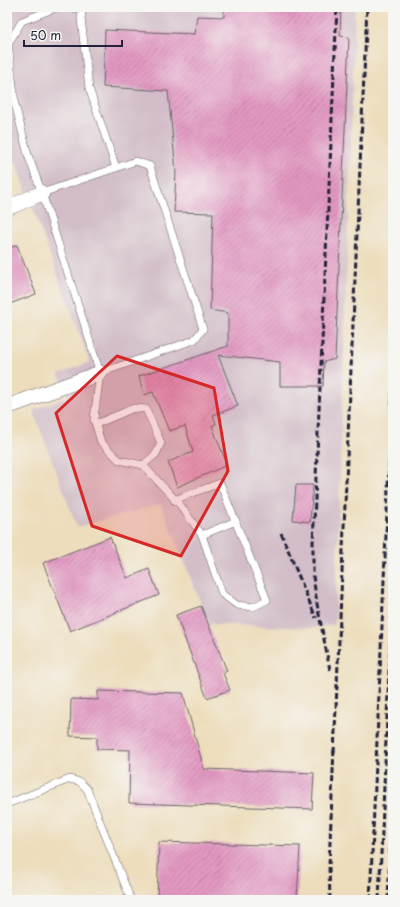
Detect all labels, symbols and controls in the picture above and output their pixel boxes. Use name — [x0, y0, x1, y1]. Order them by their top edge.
scale bar — [24, 22, 122, 48]
text: 50 m — [30, 26, 61, 44]

